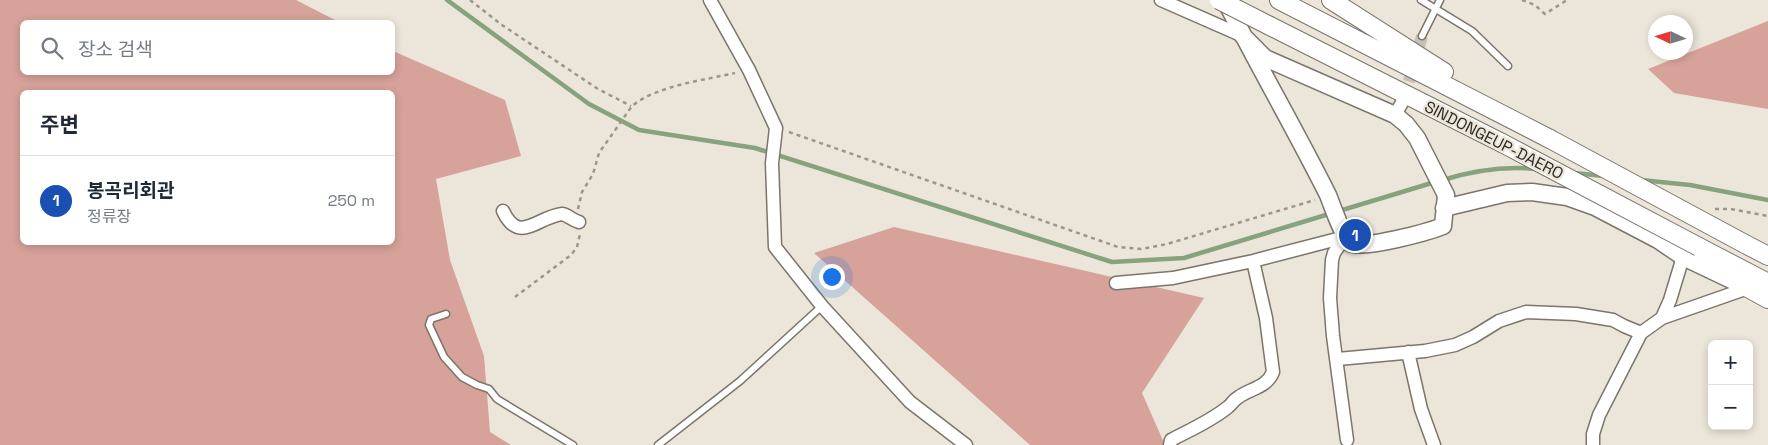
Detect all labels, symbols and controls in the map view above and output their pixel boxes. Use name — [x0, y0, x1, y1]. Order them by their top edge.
north arrow — [1648, 15, 1693, 60]
search box — [20, 20, 395, 75]
icon: search — [38, 34, 66, 62]
text: 장소 검색 — [78, 37, 153, 62]
street label: SINDONGEUP-DAERO — [1421, 96, 1567, 184]
text: 주변 — [40, 111, 79, 138]
text: 봉곡리회관 — [87, 178, 174, 203]
text: 1 — [52, 190, 60, 211]
text: 250 m — [328, 190, 375, 211]
text: 정류장 — [87, 206, 131, 227]
pin: 1 — [1339, 216, 1371, 254]
your location — [819, 264, 845, 290]
map controls — [1708, 340, 1753, 430]
button: + — [1708, 340, 1753, 385]
button: − — [1708, 385, 1753, 430]

